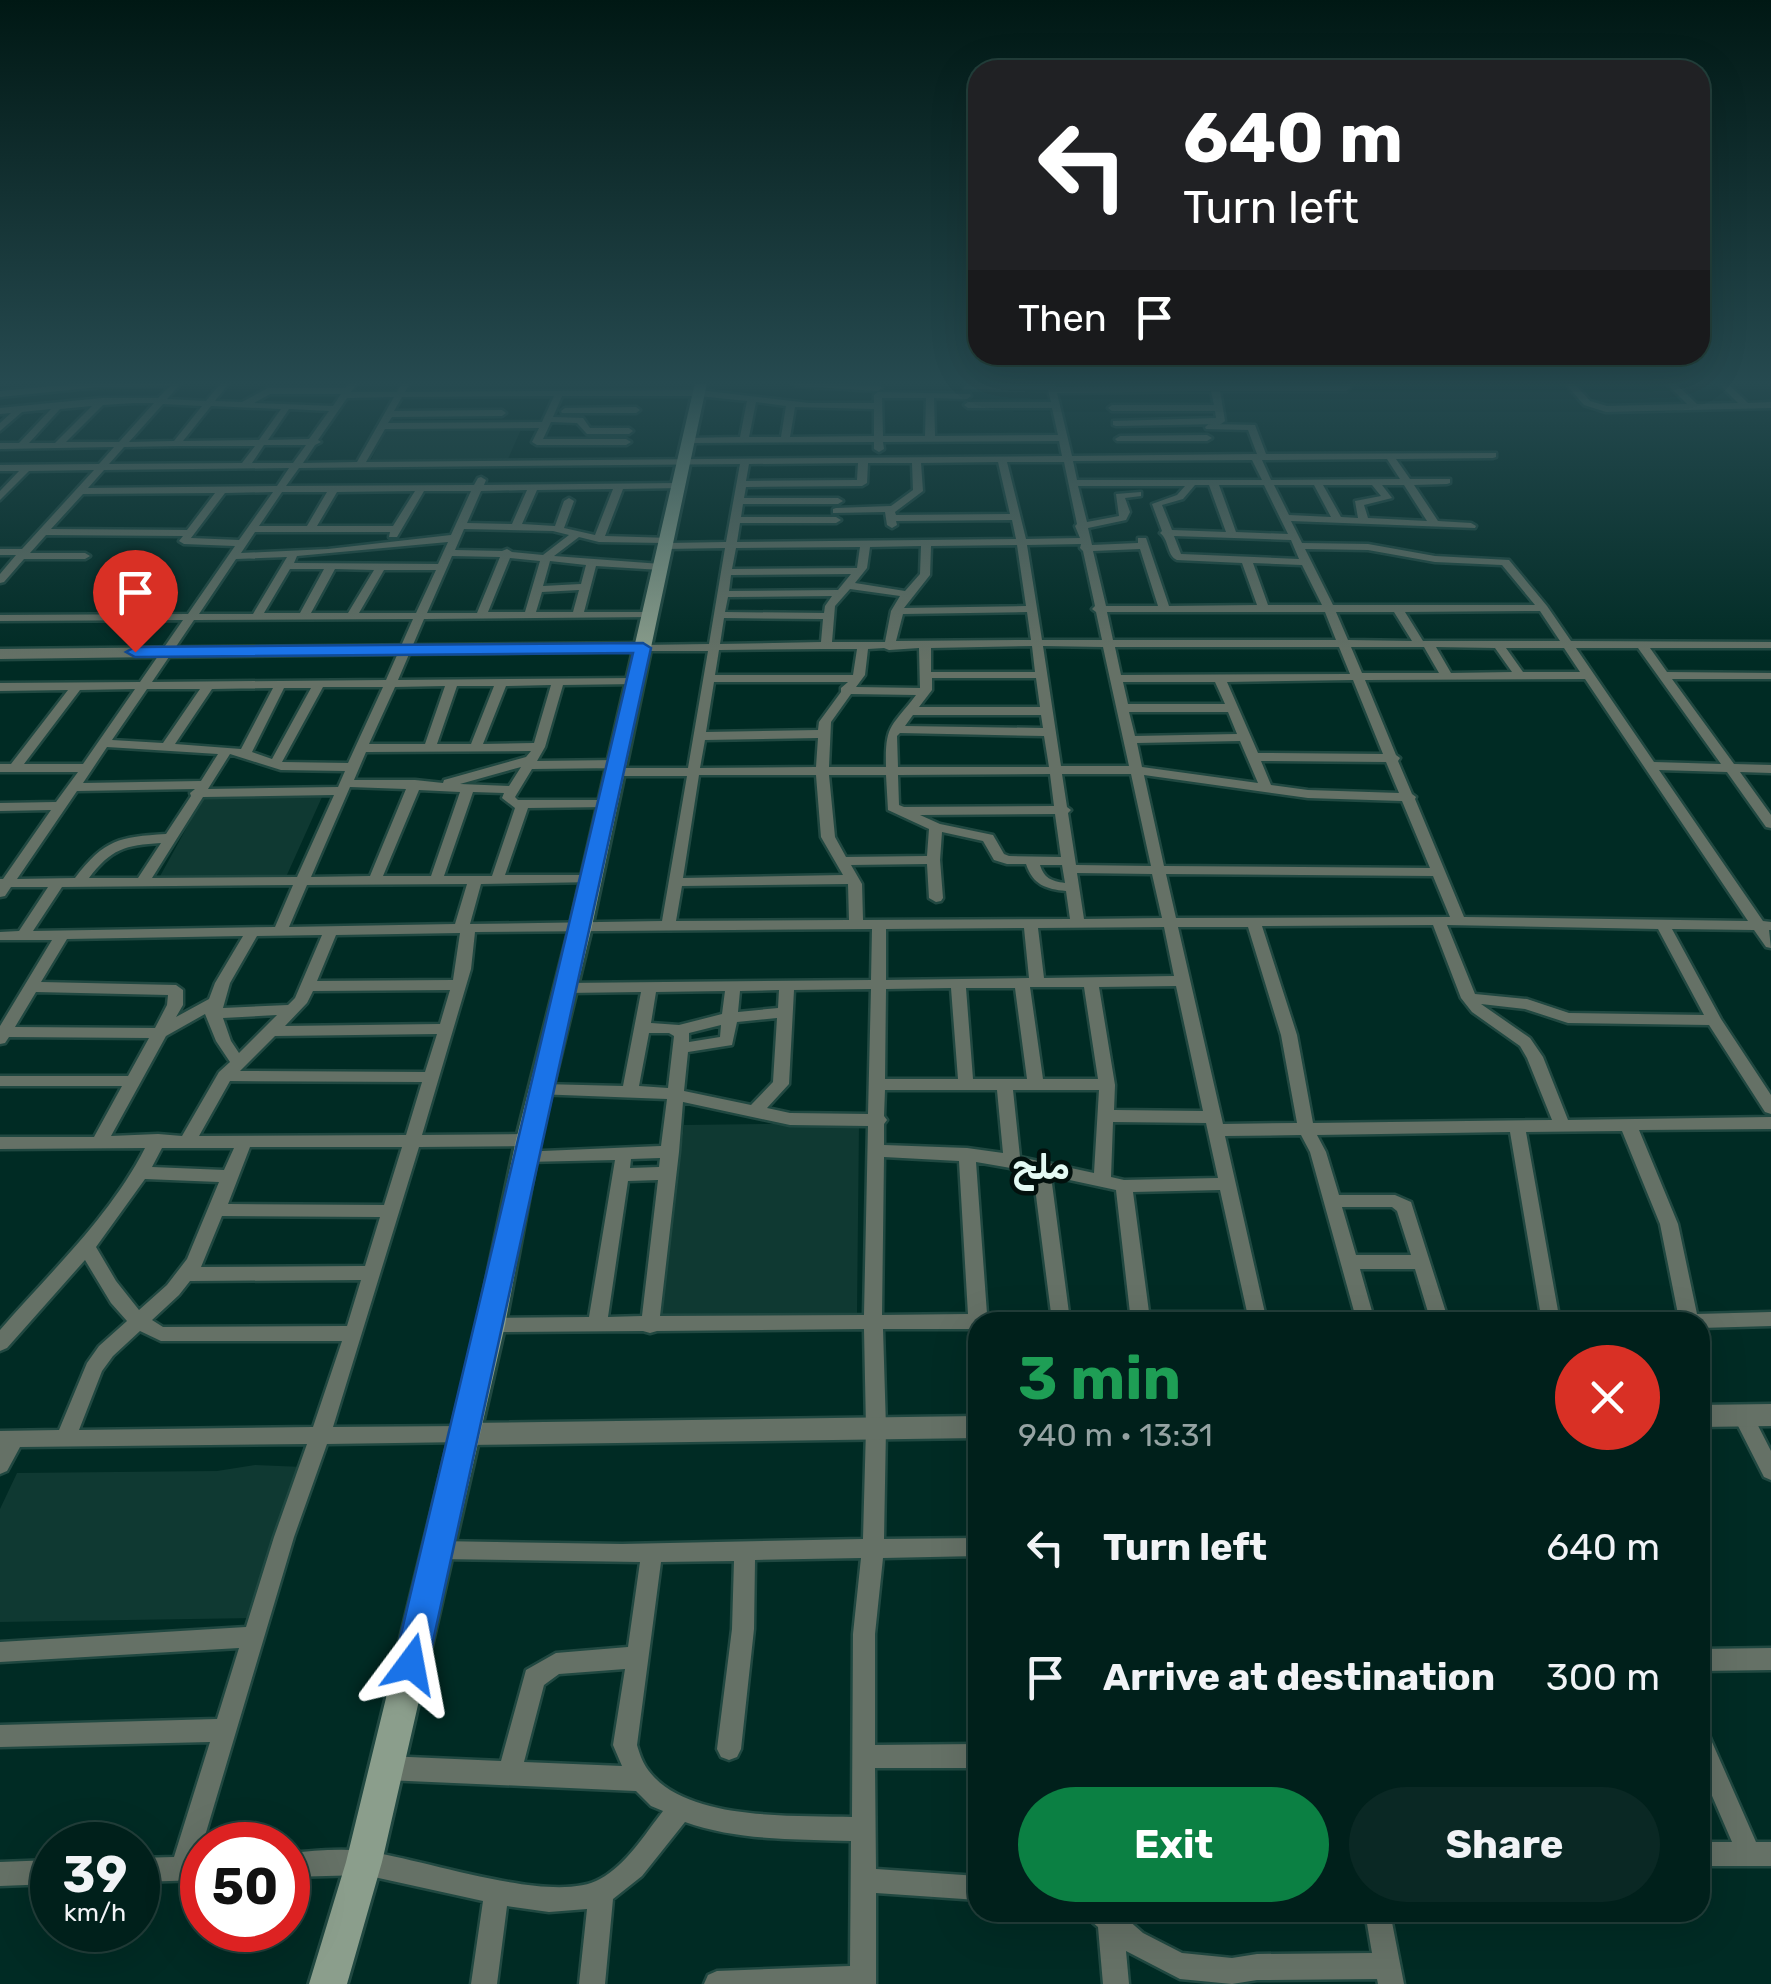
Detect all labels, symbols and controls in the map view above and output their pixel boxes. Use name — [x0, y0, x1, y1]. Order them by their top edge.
text: 640 m — [1183, 97, 1403, 180]
icon: left — [1018, 100, 1148, 230]
text: Turn left — [1183, 181, 1359, 234]
icon: arrive — [1127, 290, 1182, 345]
text: Then — [1018, 295, 1107, 341]
pin — [93, 550, 178, 653]
icon: arrive — [108, 565, 163, 620]
district label: ملح — [1012, 1146, 1070, 1191]
text: 3 min — [1018, 1343, 1181, 1414]
button: close — [1555, 1345, 1660, 1450]
text: 940 m · 13:31 — [1018, 1416, 1213, 1454]
icon: left — [1018, 1520, 1073, 1575]
text: Turn left — [1103, 1524, 1267, 1570]
text: 640 m — [1546, 1524, 1660, 1570]
position arrow — [359, 1612, 463, 1716]
icon: arrive — [1018, 1650, 1073, 1705]
text: Arrive at destination — [1103, 1654, 1495, 1700]
text: 300 m — [1546, 1654, 1660, 1700]
button: Exit — [1018, 1787, 1329, 1902]
button: Share — [1349, 1787, 1660, 1902]
speed limit sign: 50 — [180, 1822, 310, 1952]
text: 39 — [63, 1845, 128, 1905]
text: km/h — [64, 1898, 126, 1927]

